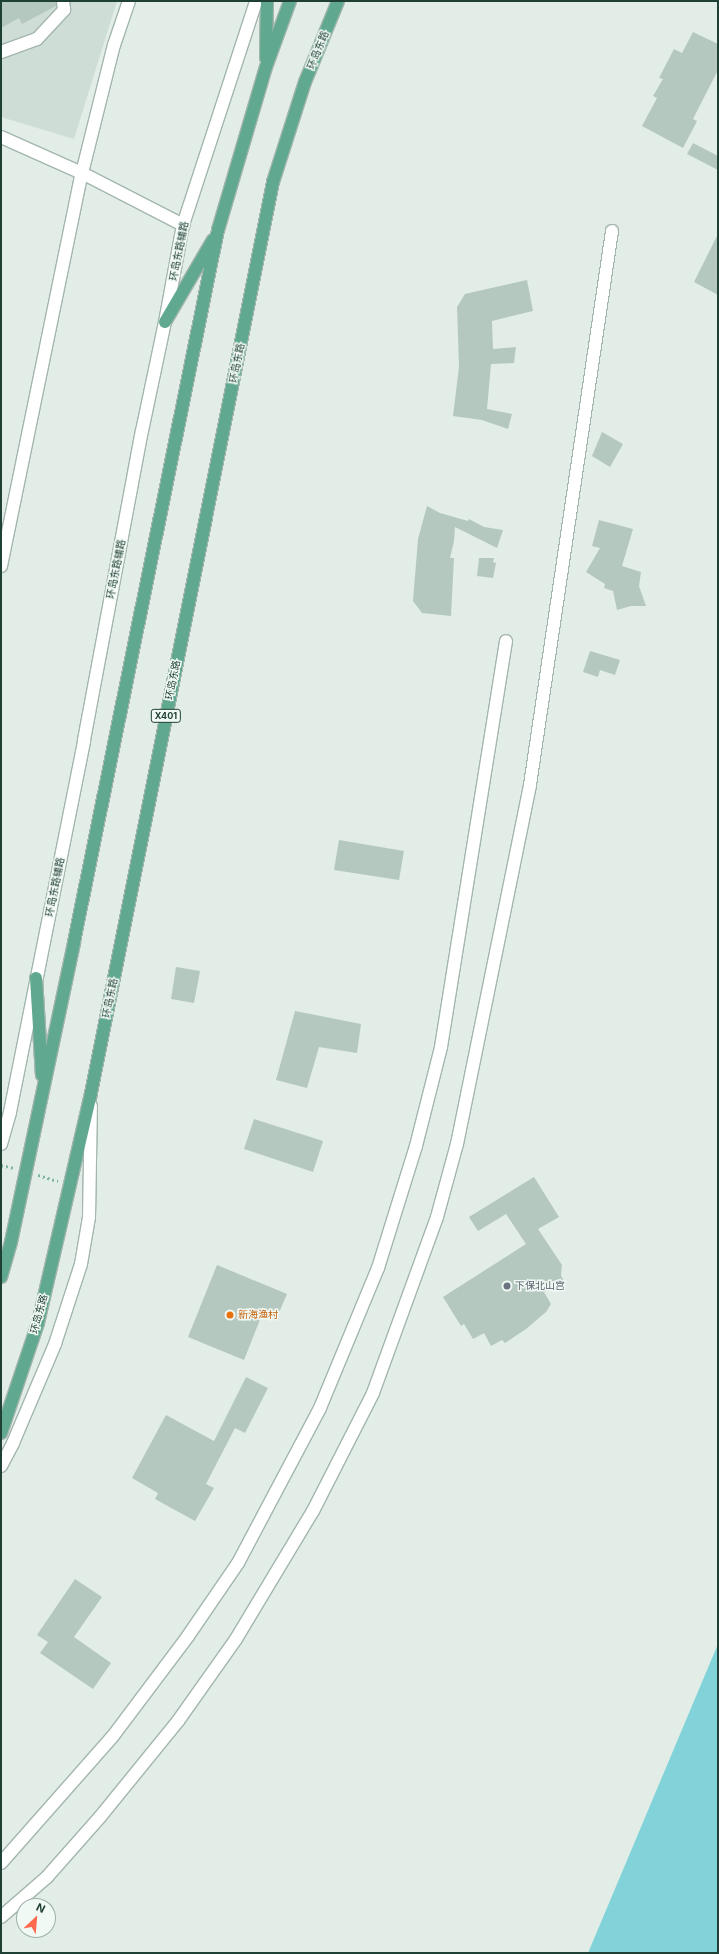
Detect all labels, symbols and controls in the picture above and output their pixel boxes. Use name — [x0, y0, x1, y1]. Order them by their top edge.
street label: 环岛东路 — [305, 29, 331, 71]
street label: 环岛东路辅路 — [167, 220, 191, 282]
street label: 环岛东路 — [227, 342, 247, 384]
street label: 环岛东路辅路 — [104, 538, 128, 600]
street label: 环岛东路 — [163, 659, 183, 701]
road number: X401 — [150, 709, 182, 723]
street label: 环岛东路辅路 — [43, 856, 67, 918]
street label: 环岛东路 — [100, 977, 120, 1019]
place label: 下保北山宫 — [515, 1280, 565, 1292]
marker: 下保北山宫 — [502, 1281, 512, 1291]
street label: 环岛东路 — [28, 1293, 50, 1335]
place label: 新海渔村 — [238, 1309, 278, 1321]
marker: 新海渔村 — [225, 1310, 235, 1320]
north arrow — [16, 1898, 56, 1938]
text: N — [34, 1900, 48, 1916]

